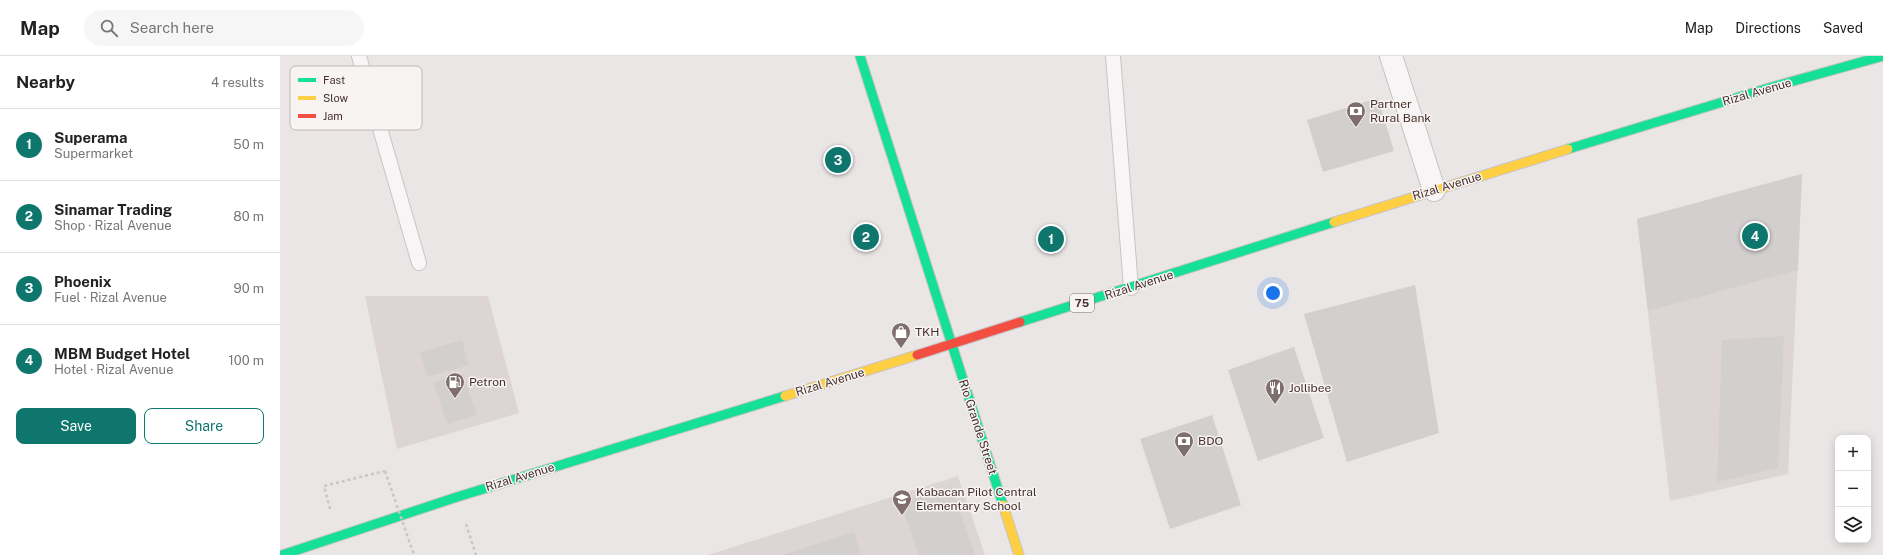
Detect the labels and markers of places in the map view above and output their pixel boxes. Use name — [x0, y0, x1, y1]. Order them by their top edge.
place label: Partner Rural Bank — [1370, 97, 1431, 125]
bank icon: Partner Rural Bank — [1345, 100, 1367, 128]
pin: 3 — [825, 145, 851, 175]
pin: 4 — [1742, 221, 1768, 251]
pin: 2 — [853, 222, 879, 252]
pin: 1 — [1038, 224, 1064, 254]
shop icon: TKH — [890, 321, 912, 349]
place label: TKH — [915, 325, 940, 339]
fuel station icon: Petron — [444, 371, 466, 399]
place label: Petron — [469, 375, 506, 389]
restaurant icon: Jollibee — [1264, 377, 1286, 405]
place label: Jollibee — [1289, 381, 1331, 395]
bank icon: BDO — [1173, 430, 1195, 458]
place label: BDO — [1198, 434, 1223, 448]
place label: Kabacan Pilot Central Elementary School — [916, 485, 1037, 513]
school or university icon: Kabacan Pilot Central Elementary School — [891, 488, 913, 516]

